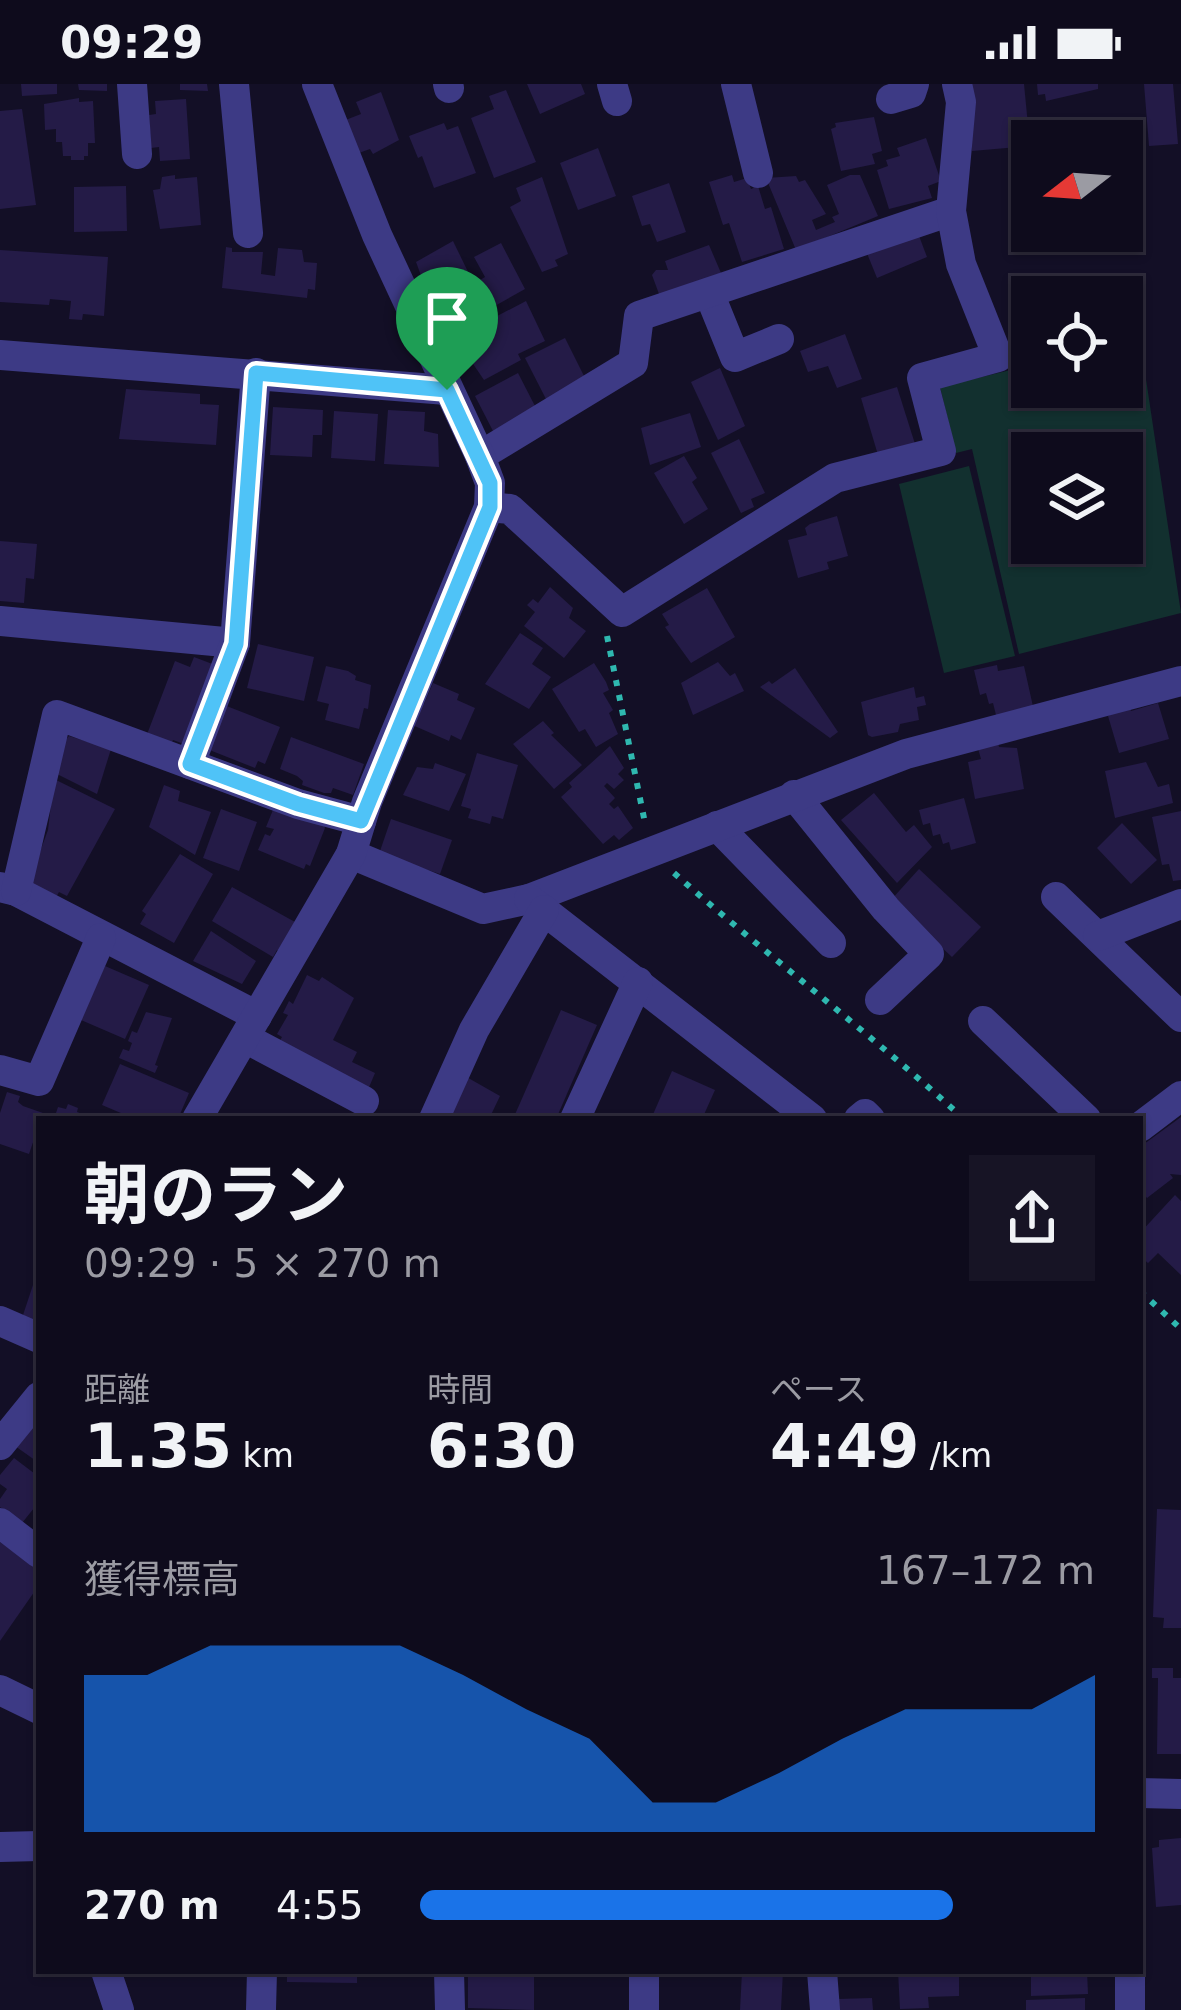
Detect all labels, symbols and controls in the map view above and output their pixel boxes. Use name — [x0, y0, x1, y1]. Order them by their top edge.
text: 09:29 — [60, 16, 203, 69]
north arrow — [1011, 120, 1143, 252]
map controls — [1011, 120, 1143, 564]
pin — [396, 267, 498, 390]
button: locate — [1011, 276, 1143, 408]
icon: arrive — [414, 285, 480, 351]
button: layers — [1011, 432, 1143, 564]
button: share — [969, 1155, 1095, 1281]
text: 朝のラン — [84, 1157, 348, 1234]
text: 09:29 · 5 × 270 m — [84, 1241, 441, 1286]
text: 距離 — [84, 1370, 150, 1409]
text: 時間 — [427, 1370, 493, 1409]
text: ペース — [770, 1370, 867, 1409]
text: 1.35 — [84, 1411, 232, 1481]
text: 6:30 — [427, 1411, 576, 1481]
text: 4:49 — [770, 1411, 919, 1481]
text: km — [232, 1436, 294, 1475]
text: /km — [919, 1436, 992, 1475]
text: 167–172 m — [876, 1548, 1095, 1593]
text: 獲得標高 — [84, 1557, 240, 1602]
text: 270 m — [84, 1883, 220, 1928]
text: 4:55 — [276, 1883, 364, 1928]

